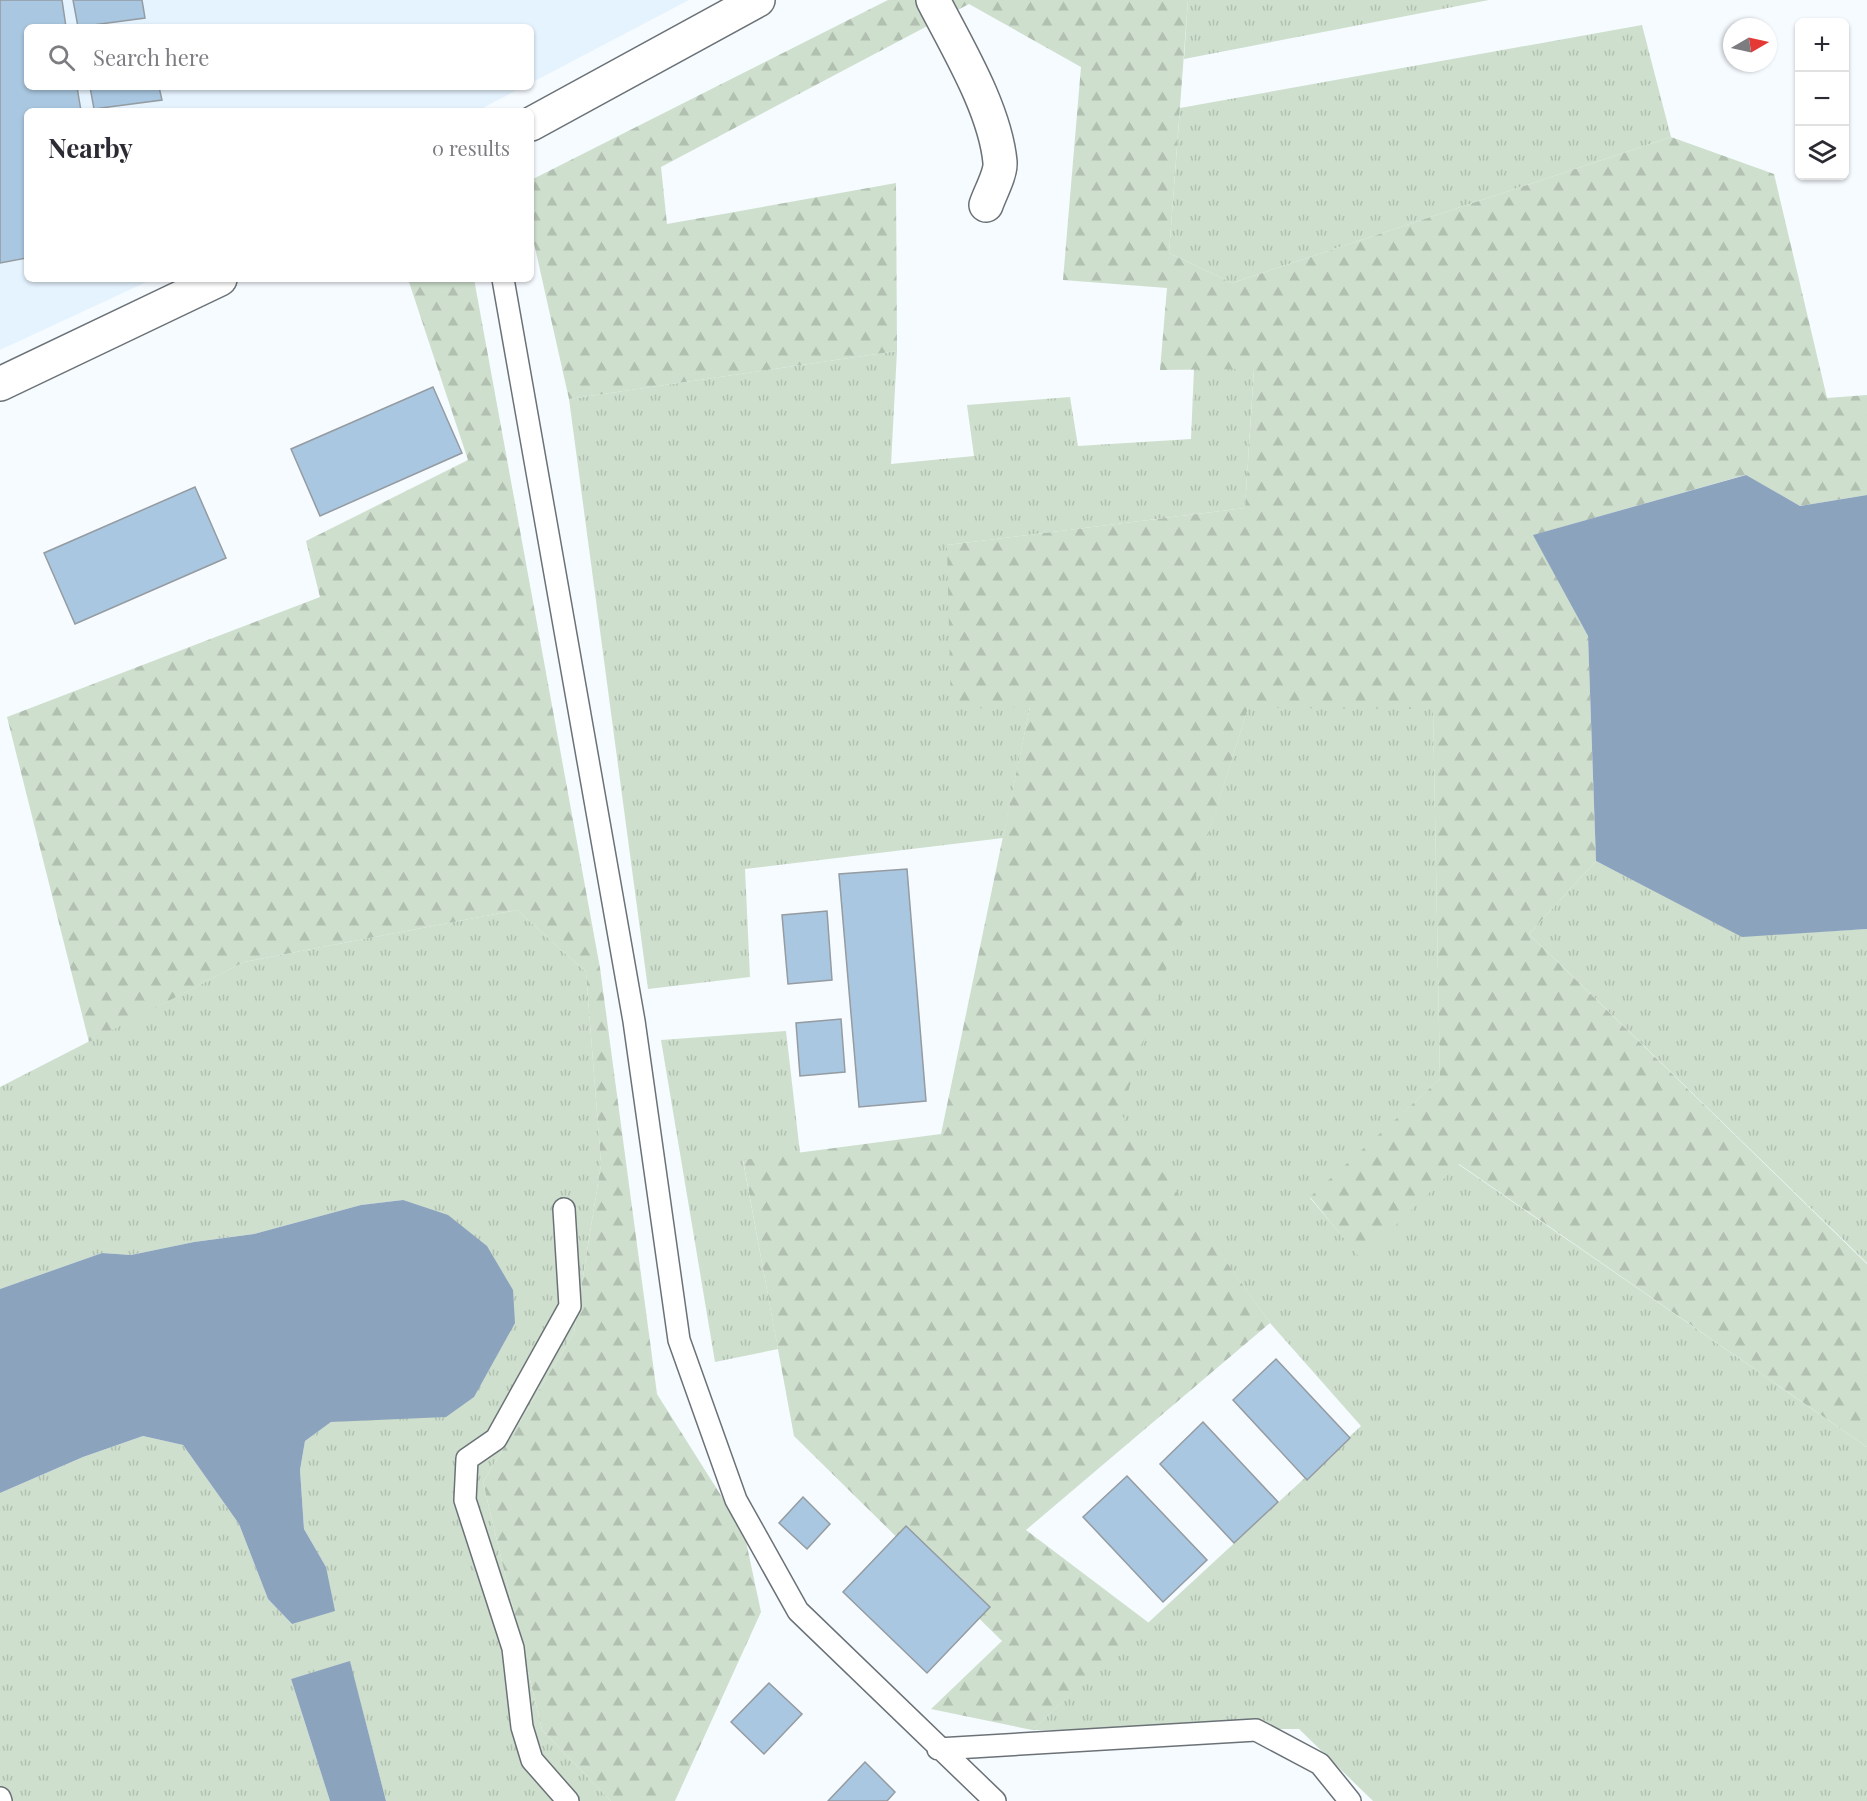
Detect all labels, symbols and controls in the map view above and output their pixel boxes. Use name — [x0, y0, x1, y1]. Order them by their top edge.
north arrow — [1723, 18, 1777, 72]
map controls — [1795, 18, 1849, 180]
button: + — [1795, 18, 1849, 72]
search box — [24, 24, 534, 90]
icon: search — [45, 41, 78, 74]
text: Search here — [93, 42, 209, 72]
button: − — [1795, 72, 1849, 126]
button: layers — [1795, 126, 1849, 180]
text: Nearby — [48, 130, 133, 165]
text: 0 results — [432, 134, 510, 161]

